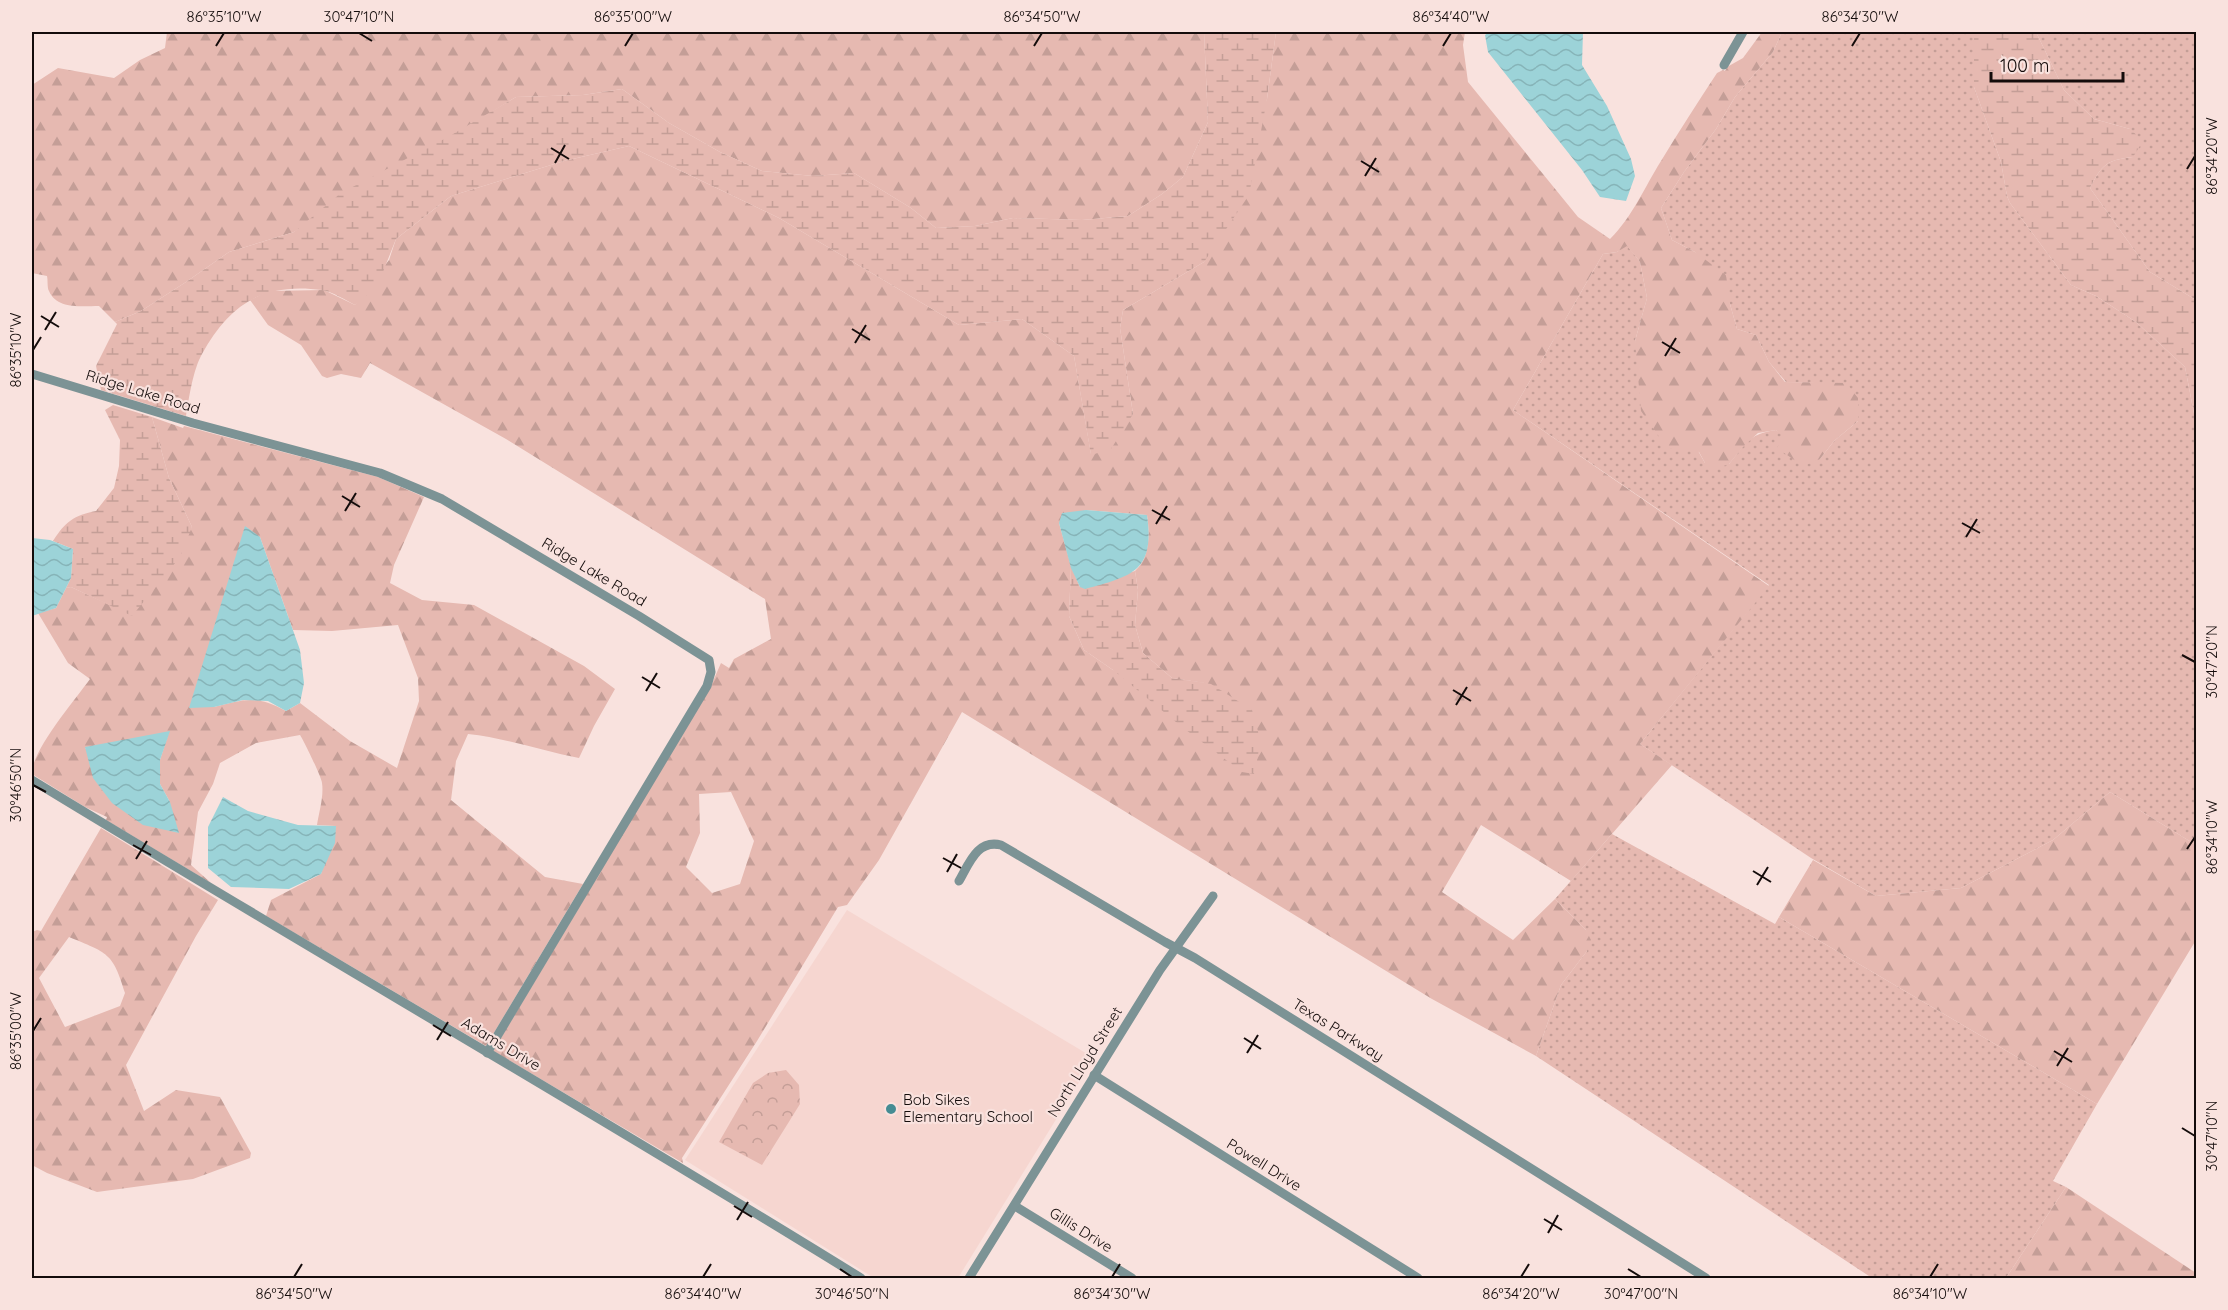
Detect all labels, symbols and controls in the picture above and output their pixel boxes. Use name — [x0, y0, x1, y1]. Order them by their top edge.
text: 86°35'10"W — [187, 7, 262, 26]
text: 30°47'10"N — [324, 7, 394, 26]
text: 86°35'00"W — [594, 7, 673, 26]
text: 86°34'50"W — [1003, 7, 1081, 26]
text: 86°34'40"W — [1413, 7, 1490, 26]
text: 86°34'30"W — [1822, 7, 1899, 26]
scale bar — [1991, 45, 2123, 83]
text: 100 m — [2000, 54, 2049, 77]
text: 86°34'20"W — [2202, 117, 2221, 195]
text: 86°35'10"W — [6, 312, 25, 387]
street label: Ridge Lake Road — [84, 365, 203, 418]
street label: Ridge Lake Road — [539, 533, 650, 610]
text: 30°47'20"N — [2202, 625, 2221, 699]
text: 30°46'50"N — [6, 748, 25, 822]
text: 86°34'10"W — [2202, 799, 2221, 874]
text: 86°35'00"W — [6, 991, 25, 1070]
street label: Texas Parkway — [1289, 994, 1387, 1065]
street label: North Lloyd Street — [1043, 1003, 1126, 1120]
street label: Adams Drive — [458, 1013, 544, 1075]
place label: Bob Sikes Elementary School — [903, 1090, 1033, 1126]
text: 30°47'10"N — [2202, 1101, 2221, 1171]
marker: Bob Sikes Elementary School — [884, 1102, 898, 1116]
street label: Powell Drive — [1223, 1134, 1305, 1195]
street label: Gillis Drive — [1046, 1203, 1116, 1256]
text: 86°34'50"W — [255, 1284, 333, 1303]
text: 86°34'40"W — [665, 1284, 742, 1303]
text: 30°46'50"N — [815, 1284, 889, 1303]
text: 86°34'30"W — [1074, 1284, 1151, 1303]
text: 86°34'20"W — [1482, 1284, 1560, 1303]
text: 30°47'00"N — [1604, 1284, 1678, 1303]
text: 86°34'10"W — [1893, 1284, 1968, 1303]

